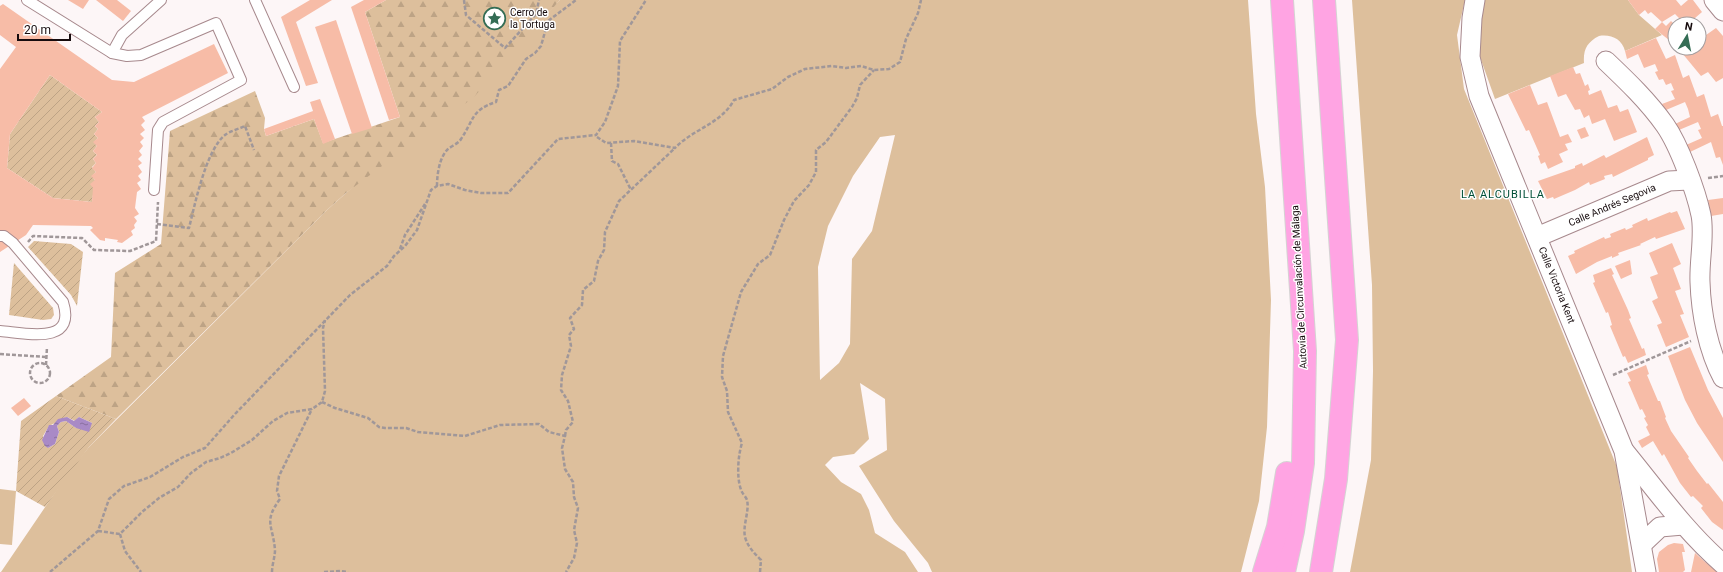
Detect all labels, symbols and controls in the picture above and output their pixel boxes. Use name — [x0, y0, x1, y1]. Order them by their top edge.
place icon: Cerro de la Tortuga — [481, 5, 507, 31]
place label: Cerro de la Tortuga — [510, 7, 555, 30]
scale bar — [18, 16, 70, 42]
north arrow — [1667, 16, 1707, 56]
text: N — [1684, 20, 1694, 34]
text: 20 m — [24, 23, 51, 37]
street label: Calle Andrés Segovia — [1567, 182, 1657, 228]
district label: LA ALCUBILLA — [1461, 188, 1545, 201]
street label: Autovía de Circunvalación de Málaga — [1289, 205, 1309, 369]
street label: Calle Victoria Kent — [1537, 245, 1577, 325]

